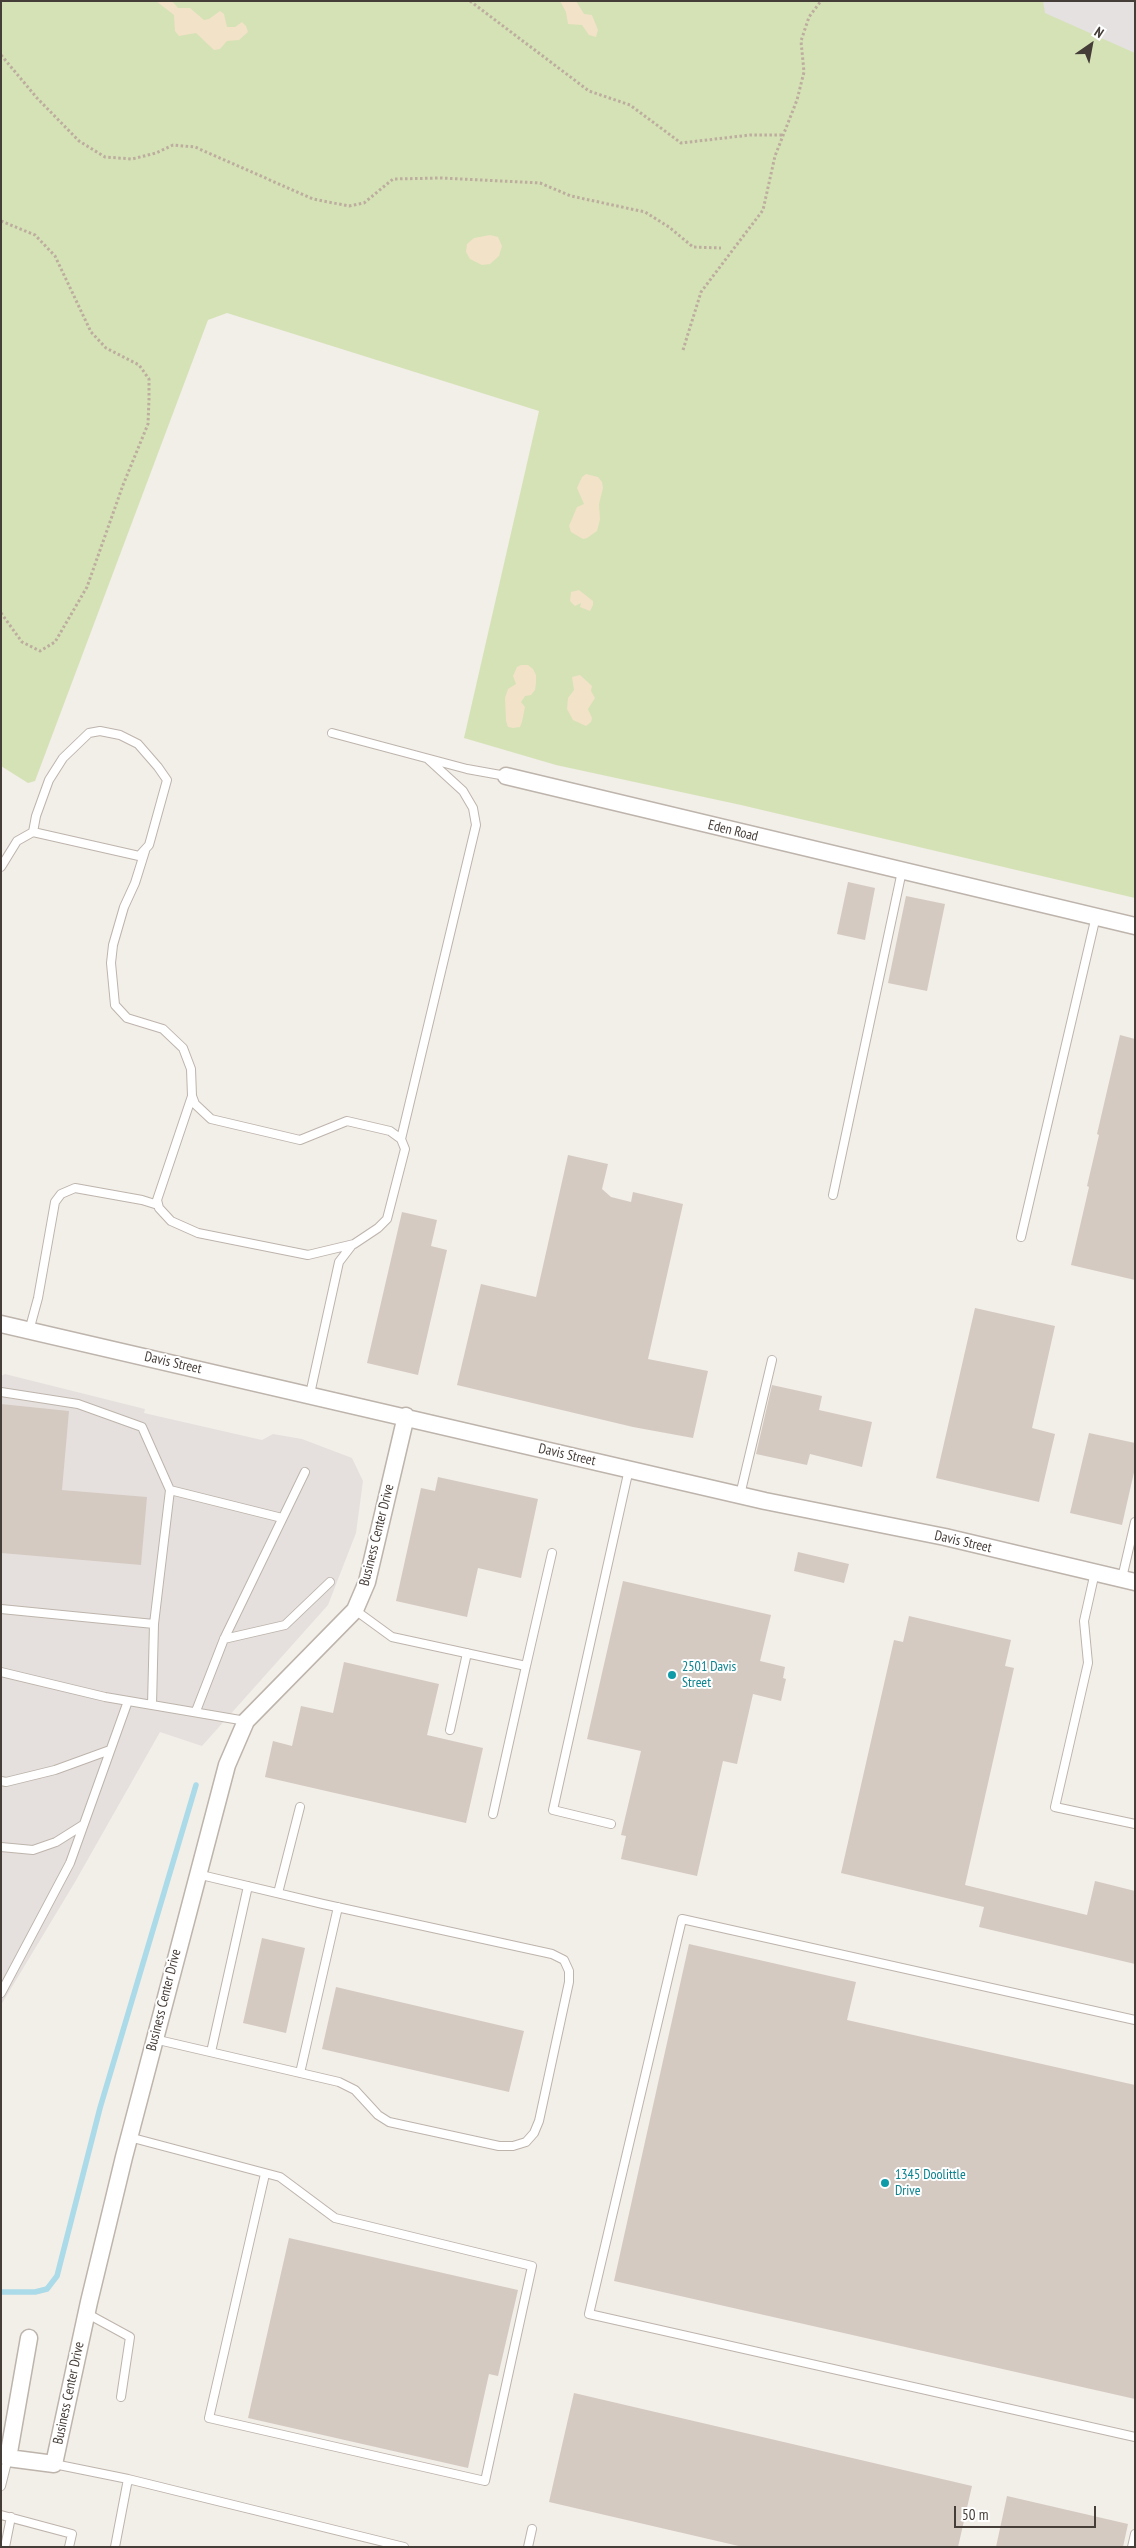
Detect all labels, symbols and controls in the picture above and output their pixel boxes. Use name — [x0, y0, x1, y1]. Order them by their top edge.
north arrow — [1066, 20, 1116, 70]
text: N — [1091, 23, 1107, 42]
street label: Eden Road — [706, 817, 760, 845]
street label: Davis Street — [143, 1348, 203, 1378]
street label: Davis Street — [537, 1440, 597, 1470]
street label: Business Center Drive — [356, 1482, 398, 1588]
street label: Davis Street — [933, 1527, 993, 1557]
place label: 2501 Davis Street — [682, 1659, 736, 1691]
marker: 2501 Davis Street — [666, 1669, 678, 1681]
street label: Business Center Drive — [143, 1947, 185, 2053]
place label: 1345 Doolittle Drive — [895, 2167, 966, 2200]
marker: 1345 Doolittle Drive — [879, 2177, 891, 2189]
street label: Business Center Drive — [50, 2340, 88, 2446]
scale bar — [956, 2496, 1098, 2528]
text: 50 m — [962, 2505, 988, 2524]

